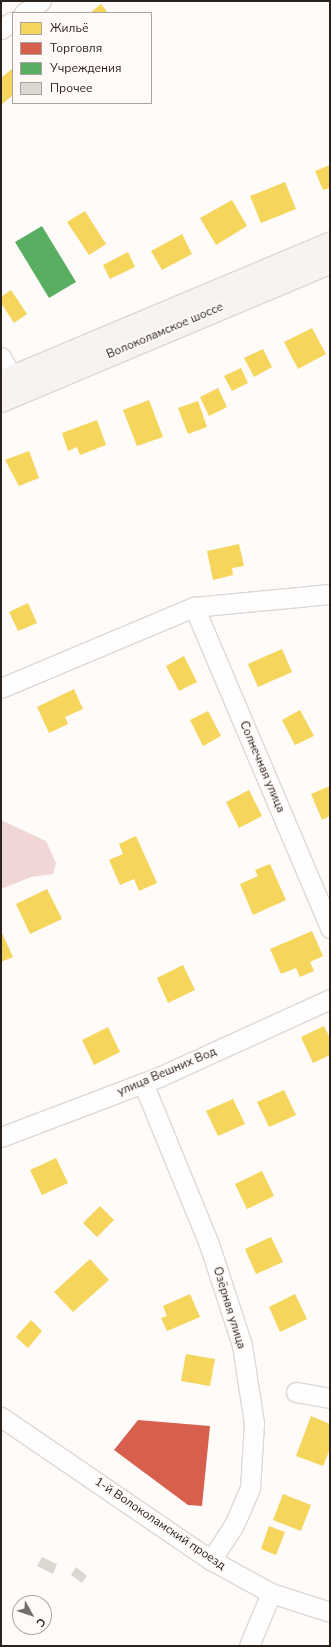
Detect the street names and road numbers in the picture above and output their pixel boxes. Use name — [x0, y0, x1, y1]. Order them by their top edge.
street label: Волоколамское шоссе — [105, 300, 225, 362]
street label: Солнечная улица — [236, 719, 288, 815]
street label: улица Вешних Вод — [115, 1045, 219, 1099]
street label: Озёрная улица — [210, 1265, 248, 1351]
street label: 1-й Волоколамский проезд — [92, 1475, 228, 1573]

